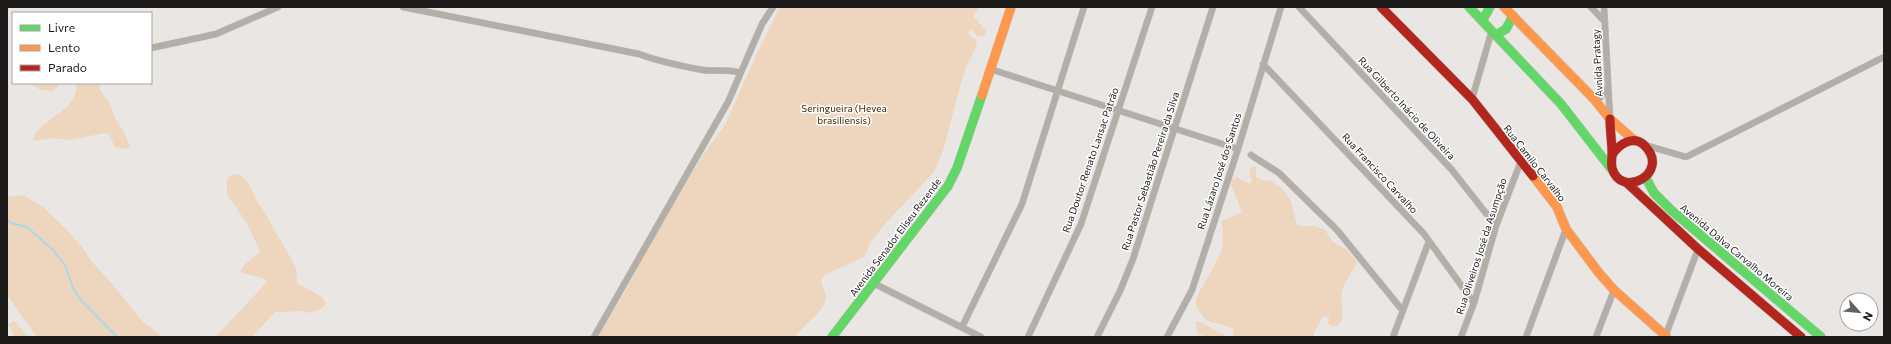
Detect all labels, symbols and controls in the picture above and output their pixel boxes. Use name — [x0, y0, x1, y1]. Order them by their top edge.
legend — [12, 12, 152, 84]
text: Livre — [48, 20, 75, 34]
street label: Avnida Pratagy — [1589, 29, 1605, 97]
text: Lento — [48, 40, 80, 54]
street label: Rua Gilberto Inácio de Oliveira — [1356, 54, 1458, 162]
text: Parado — [48, 60, 87, 74]
street label: Rua Doutor Renato Lansac Patrão — [1059, 86, 1121, 234]
street label: Rua Pastor Sebastião Pereira da Silva — [1119, 90, 1181, 252]
park label: Seringueira (Hevea brasiliensis) — [801, 102, 887, 126]
street label: Rua Lázaro José dos Santos — [1194, 111, 1244, 231]
street label: Rua Camilo Carvalho — [1501, 122, 1569, 204]
street label: Rua Francisco Carvalho — [1340, 130, 1420, 216]
street label: Avenida Senador Eliseu Rezende — [847, 176, 943, 298]
street label: Rua Oliveiros José da Asumpção — [1453, 176, 1509, 316]
street label: Avenida Dalva Carvalho Moreira — [1678, 201, 1796, 303]
north arrow — [1839, 292, 1879, 332]
text: N — [1861, 310, 1876, 323]

